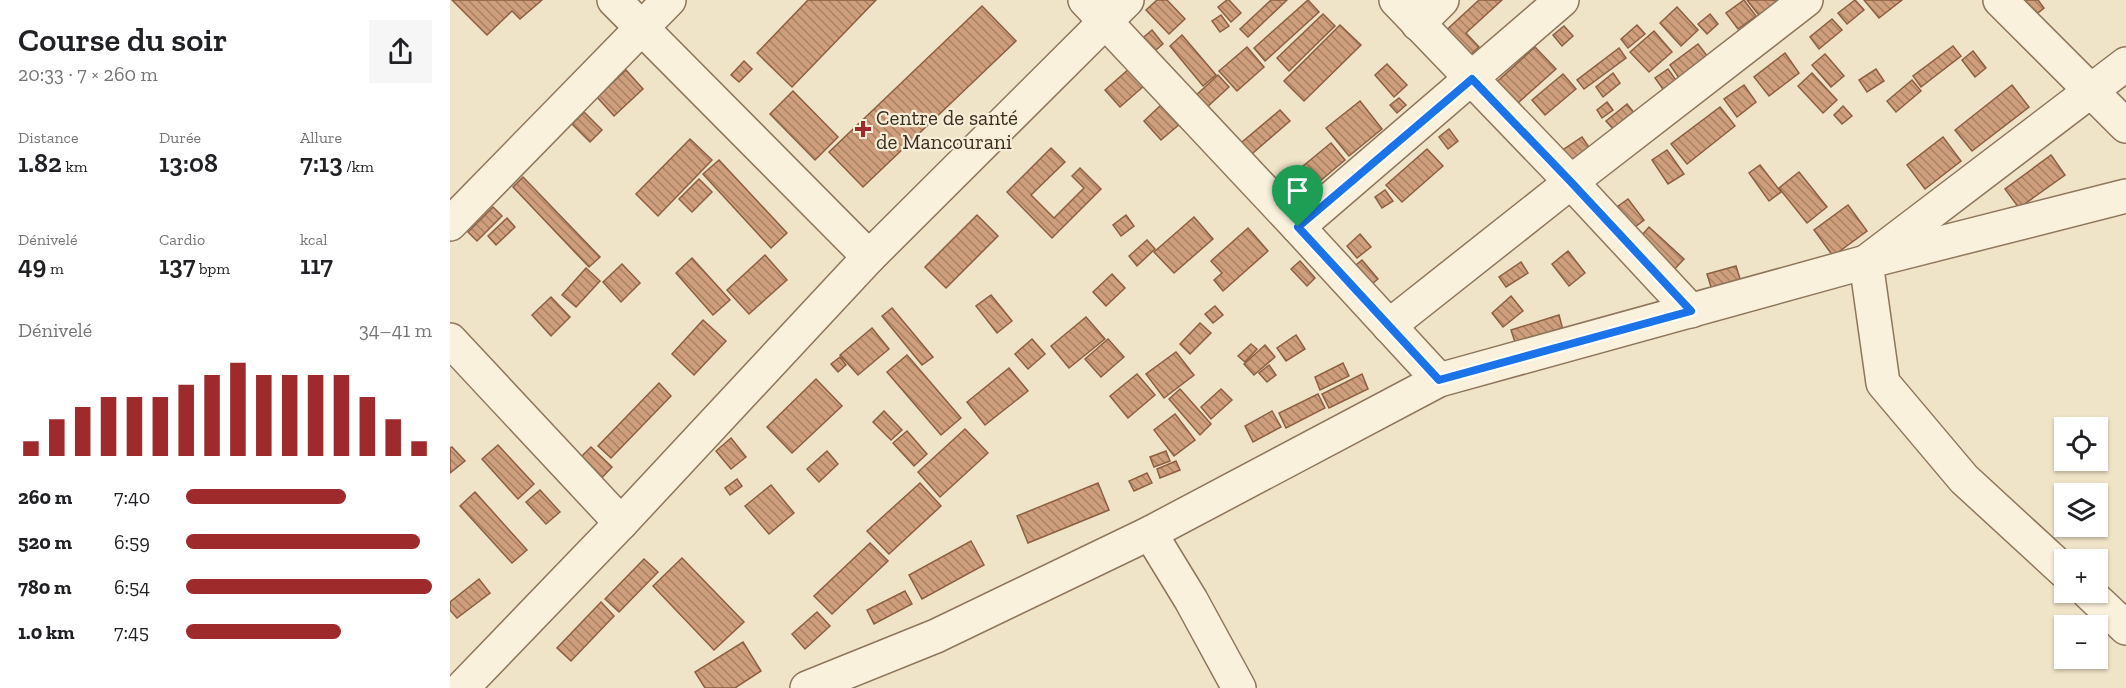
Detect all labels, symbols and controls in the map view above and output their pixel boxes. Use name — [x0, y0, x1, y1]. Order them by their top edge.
text: Course du soir — [18, 20, 227, 59]
button: share — [369, 20, 432, 83]
text: 20:33 · 7 × 260 m — [18, 62, 158, 86]
place label: Centre de santé de Mancourani — [876, 105, 1018, 154]
marker: Centre de santé de Mancourani — [854, 120, 872, 138]
text: Distance — [18, 128, 79, 147]
text: Durée — [159, 128, 201, 147]
text: Allure — [300, 128, 342, 147]
text: 1.82 — [18, 147, 62, 179]
text: 13:08 — [159, 147, 218, 179]
text: 7:13 — [300, 147, 343, 179]
text: km — [62, 157, 88, 176]
text: /km — [343, 157, 374, 176]
pin — [1272, 165, 1323, 227]
icon: arrive — [1281, 174, 1314, 207]
text: Dénivelé — [18, 230, 77, 249]
text: Cardio — [159, 230, 205, 249]
text: kcal — [300, 230, 327, 249]
text: 49 — [18, 249, 46, 281]
text: 137 — [159, 249, 195, 281]
text: 117 — [300, 249, 333, 281]
text: m — [46, 259, 64, 278]
text: bpm — [195, 259, 230, 278]
text: Dénivelé — [18, 318, 92, 342]
text: 34–41 m — [359, 318, 432, 342]
map controls — [2054, 417, 2108, 669]
button: locate — [2054, 417, 2108, 471]
button: layers — [2054, 483, 2108, 537]
text: 260 m — [18, 485, 72, 509]
text: 7:40 — [114, 485, 150, 509]
text: 520 m — [18, 530, 72, 554]
text: 6:59 — [114, 530, 150, 554]
button: + — [2054, 549, 2108, 603]
text: 780 m — [18, 575, 71, 599]
text: 6:54 — [114, 575, 150, 599]
button: − — [2054, 615, 2108, 669]
text: 1.0 km — [18, 620, 74, 644]
text: 7:45 — [114, 620, 149, 644]

